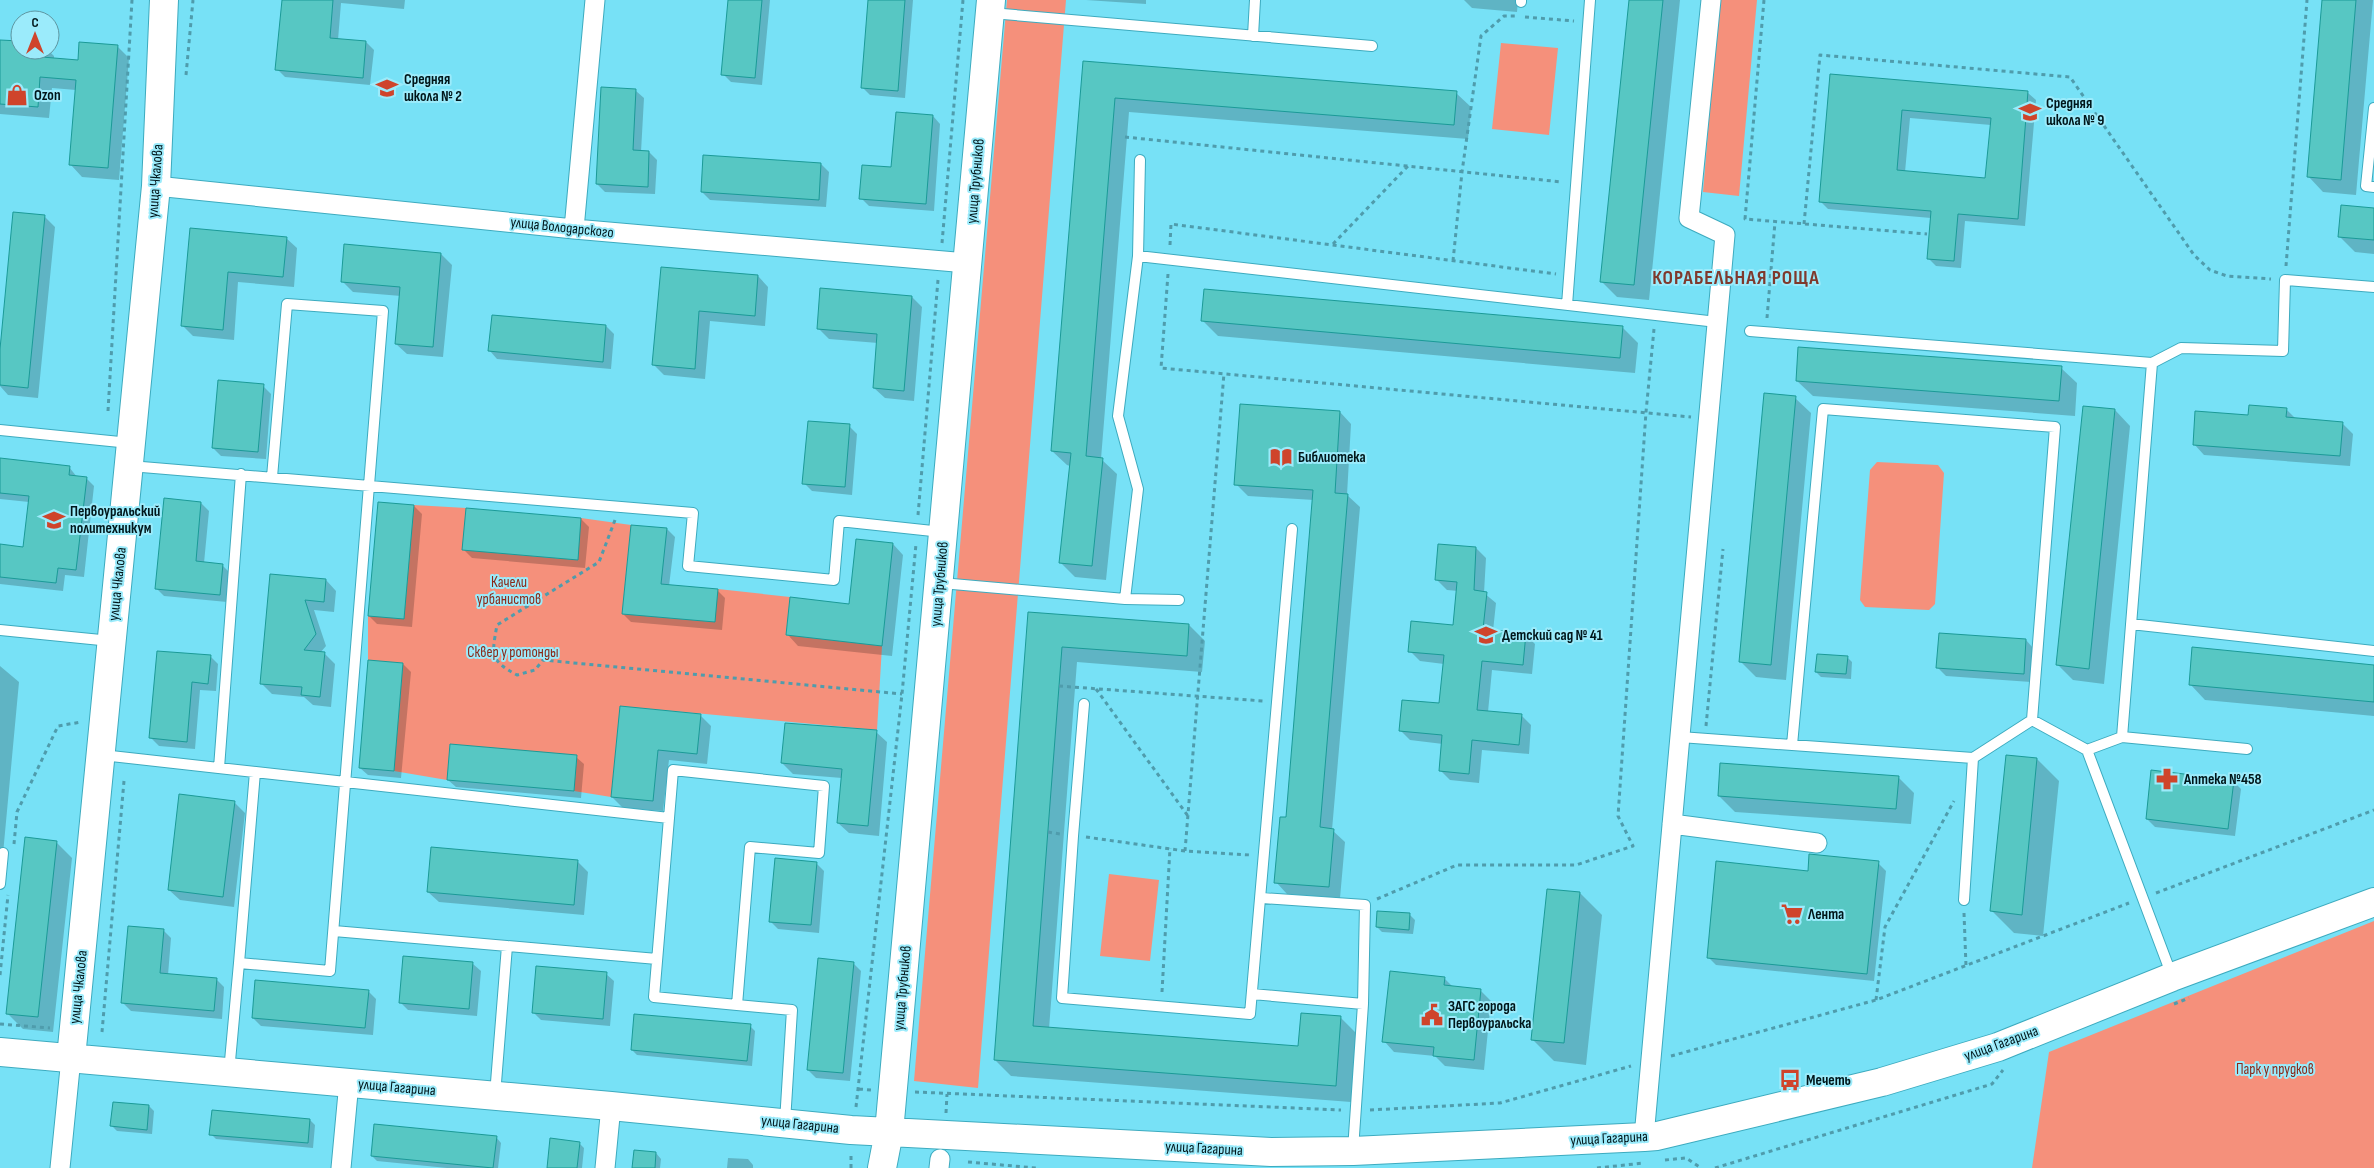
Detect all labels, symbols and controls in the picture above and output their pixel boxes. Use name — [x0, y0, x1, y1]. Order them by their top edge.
north arrow — [10, 10, 60, 60]
text: С — [31, 14, 39, 31]
place label: Средняя школа № 2 — [404, 70, 462, 106]
school or university icon: Средняя школа № 2 — [374, 75, 400, 101]
shop icon: Ozon — [4, 82, 30, 108]
place label: Ozon — [34, 86, 61, 105]
place label: Средняя школа № 9 — [2046, 94, 2104, 130]
school or university icon: Средняя школа № 9 — [2017, 99, 2043, 125]
street label: улица Трубников — [962, 138, 989, 224]
street label: улица Чкалова — [143, 143, 168, 219]
street label: улица Володарского — [509, 213, 615, 242]
district label: КОРАБЕЛЬНАЯ РОЩА — [1652, 266, 1820, 290]
library icon: Библиотека — [1268, 444, 1294, 470]
place label: Библиотека — [1298, 448, 1366, 467]
place label: Первоуральский политехникум — [70, 502, 160, 538]
school or university icon: Первоуральский политехникум — [41, 507, 67, 533]
street label: улица Трубников — [926, 541, 953, 627]
street label: улица Чкалова — [104, 546, 131, 622]
park label: Качели урбанистов — [477, 573, 541, 609]
school or university icon: Детский сад № 41 — [1473, 622, 1499, 648]
place label: Детский сад № 41 — [1502, 626, 1603, 645]
park label: Сквер у ротонды — [467, 643, 559, 662]
pharmacy icon: Аптека №458 — [2154, 766, 2180, 792]
place label: Аптека №458 — [2183, 770, 2262, 789]
supermarket icon: Лента — [1779, 901, 1805, 927]
place label: Лента — [1807, 905, 1844, 924]
street label: улица Трубников — [889, 945, 916, 1031]
street label: улица Чкалова — [65, 949, 92, 1025]
place label: ЗАГС города Первоуральска — [1448, 997, 1531, 1033]
public building icon: ЗАГС города Первоуральска — [1419, 1002, 1445, 1028]
street label: улица Гагарина — [1961, 1021, 2041, 1066]
park label: Парк у прудков — [2236, 1060, 2314, 1079]
bus stop icon: Мечеть — [1777, 1067, 1803, 1093]
place label: Мечеть — [1806, 1071, 1851, 1090]
street label: улица Гагарина — [357, 1075, 437, 1100]
street label: улица Гагарина — [760, 1111, 840, 1138]
street label: улица Гагарина — [1570, 1127, 1649, 1150]
street label: улица Гагарина — [1165, 1137, 1243, 1160]

